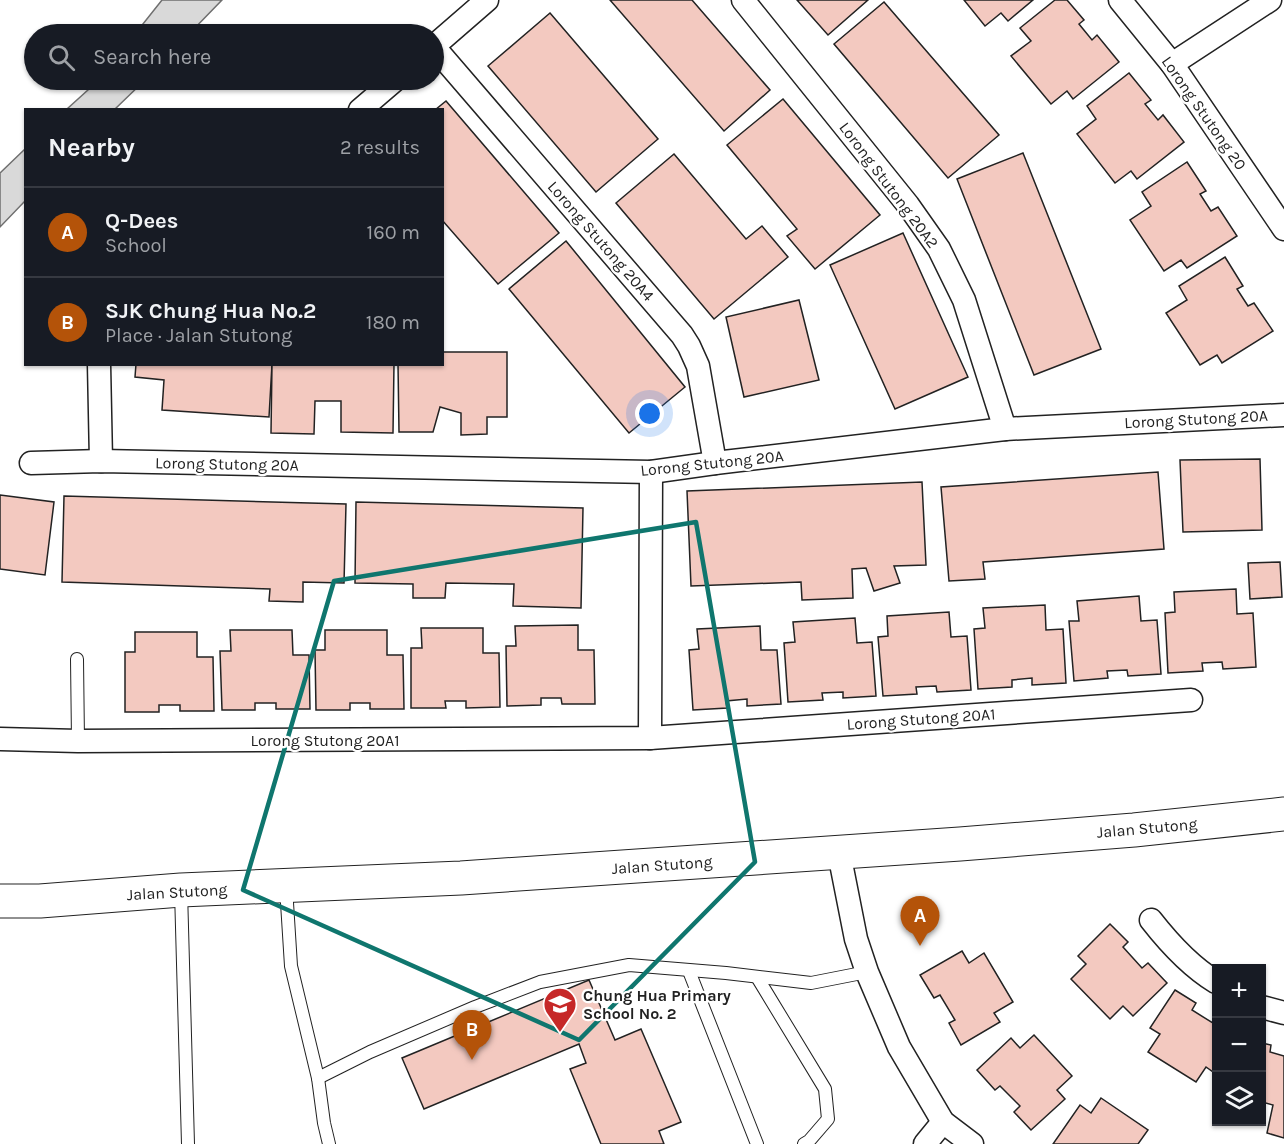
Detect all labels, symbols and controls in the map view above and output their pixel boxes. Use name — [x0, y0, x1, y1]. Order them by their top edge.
search box — [24, 24, 444, 90]
icon: search — [45, 41, 78, 74]
text: Search here — [93, 44, 211, 70]
street label: Lorong Stutong 20 — [1158, 52, 1250, 174]
street label: Lorong Stutong 20A2 — [835, 118, 943, 252]
text: Nearby — [48, 132, 135, 163]
text: 2 results — [340, 136, 420, 159]
street label: Lorong Stutong 20A4 — [544, 177, 658, 305]
text: Q-Dees — [105, 208, 178, 234]
text: A — [61, 221, 74, 244]
text: 160 m — [367, 221, 420, 244]
text: School — [105, 234, 167, 257]
text: SJK Chung Hua No.2 — [105, 298, 316, 324]
text: B — [61, 311, 74, 334]
text: 180 m — [366, 311, 420, 334]
text: Place · Jalan Stutong — [105, 324, 292, 347]
your location — [635, 399, 664, 428]
street label: Lorong Stutong 20A — [1124, 406, 1268, 432]
street label: Lorong Stutong 20A — [639, 446, 785, 480]
street label: Lorong Stutong 20A — [155, 453, 299, 475]
street label: Lorong Stutong 20A1 — [846, 704, 996, 734]
street label: Lorong Stutong 20A1 — [250, 731, 400, 750]
street label: Jalan Stutong — [1096, 814, 1198, 842]
street label: Jalan Stutong — [611, 852, 713, 878]
street label: Jalan Stutong — [126, 880, 228, 904]
pin: A — [900, 896, 940, 946]
map controls — [1212, 964, 1266, 1126]
button: + — [1212, 964, 1266, 1018]
school or university icon: Chung Hua Primary School No. 2 — [542, 986, 578, 1033]
place label: Chung Hua Primary School No. 2 — [583, 986, 731, 1023]
pin: B — [452, 1010, 492, 1060]
button: − — [1212, 1018, 1266, 1072]
button: layers — [1212, 1072, 1266, 1126]

